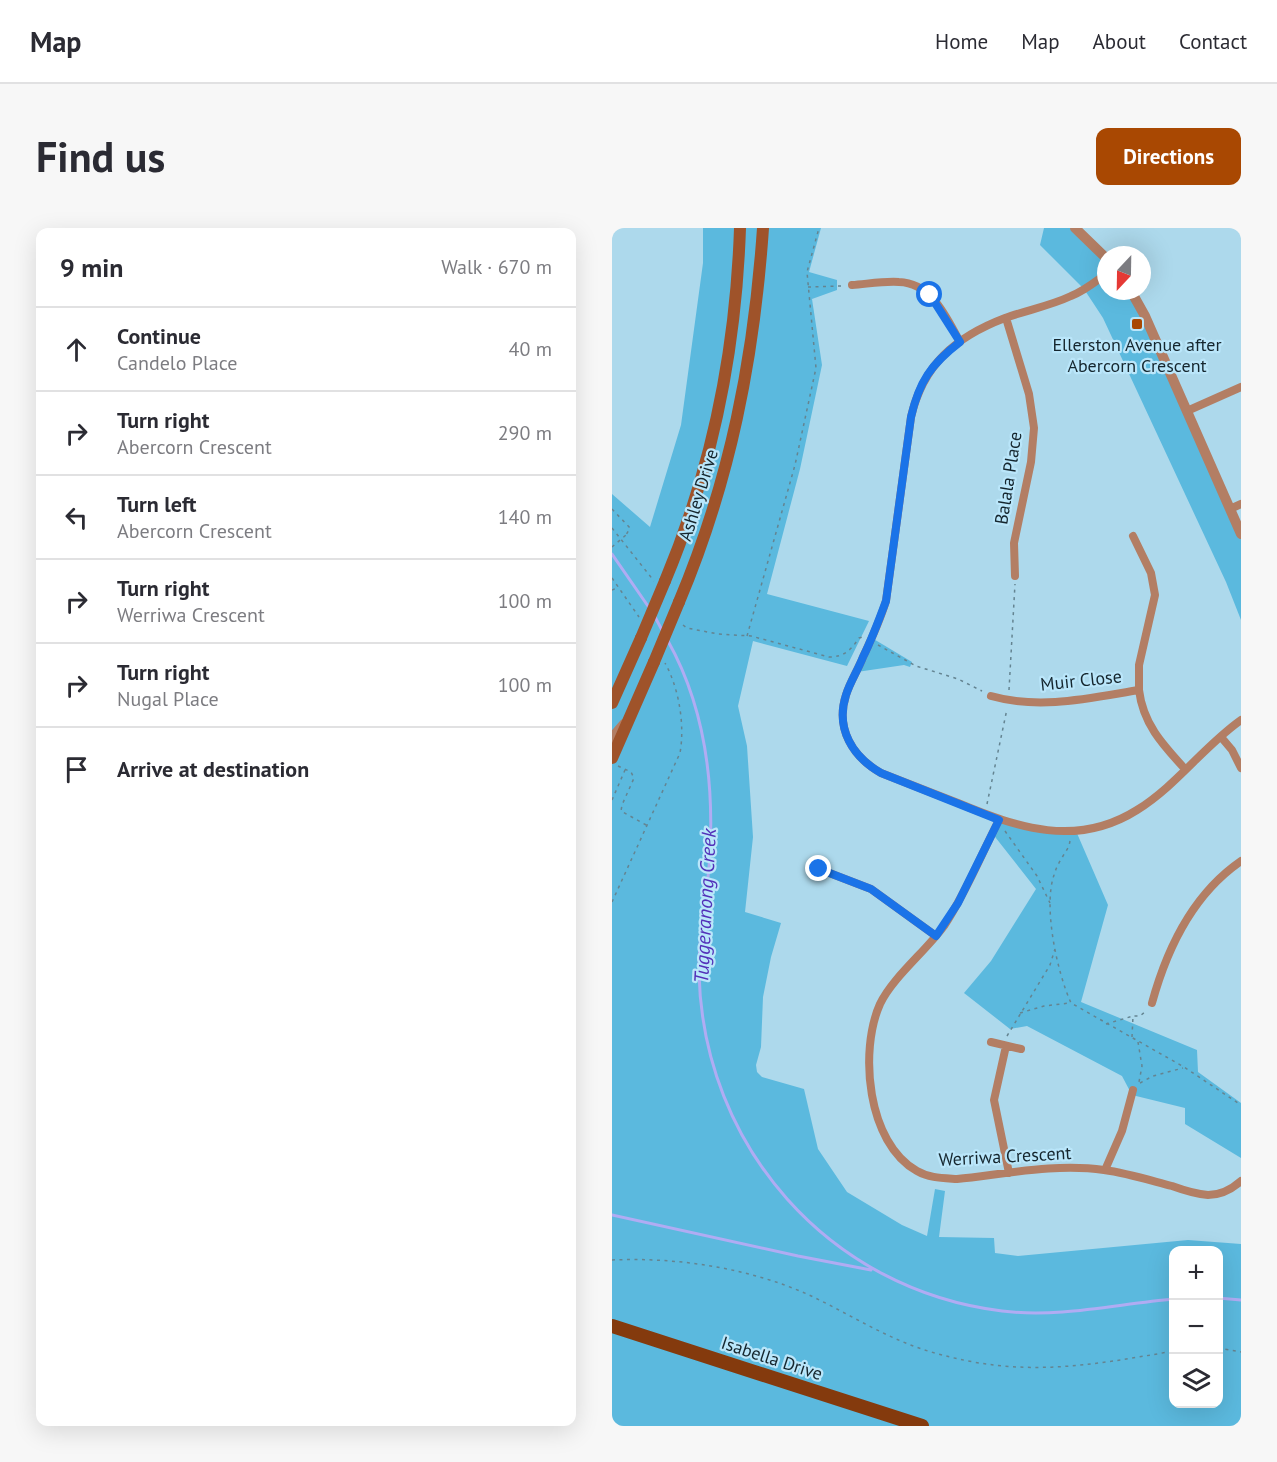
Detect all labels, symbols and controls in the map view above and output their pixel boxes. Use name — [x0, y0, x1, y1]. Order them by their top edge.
text: Map — [30, 23, 81, 60]
text: Home — [935, 28, 988, 55]
text: Map — [1021, 28, 1060, 55]
text: About — [1093, 28, 1146, 55]
text: Contact — [1179, 28, 1247, 55]
button: Directions — [1096, 128, 1241, 185]
text: Find us — [36, 129, 165, 184]
north arrow — [1097, 246, 1151, 300]
text: 9 min — [60, 251, 123, 284]
text: Walk · 670 m — [441, 254, 552, 280]
route start — [916, 281, 942, 307]
marker: Ellerston Avenue after Abercorn Crescent — [1130, 317, 1144, 331]
text: Continue — [117, 322, 201, 350]
icon: ahead — [60, 333, 93, 366]
place label: Ellerston Avenue after Abercorn Crescent — [1052, 333, 1222, 377]
text: 40 m — [509, 336, 552, 362]
text: Candelo Place — [117, 350, 237, 376]
text: Turn right — [117, 406, 209, 434]
icon: right — [60, 417, 93, 450]
text: 290 m — [498, 420, 552, 446]
street label: Balala Place — [989, 430, 1027, 526]
text: Abercorn Crescent — [117, 434, 272, 460]
street label: Ashley Drive — [673, 446, 723, 544]
text: Turn left — [117, 490, 197, 518]
icon: left — [60, 501, 93, 534]
text: 140 m — [498, 504, 552, 530]
text: Abercorn Crescent — [117, 518, 272, 544]
text: Turn right — [117, 574, 209, 602]
icon: right — [60, 585, 93, 618]
text: 100 m — [498, 588, 552, 614]
text: Werriwa Crescent — [117, 602, 265, 628]
text: Turn right — [117, 658, 209, 686]
street label: Muir Close — [1039, 664, 1123, 696]
icon: right — [60, 669, 93, 702]
text: 100 m — [498, 672, 552, 698]
text: Nugal Place — [117, 686, 219, 712]
icon: arrive — [60, 753, 93, 786]
text: Arrive at destination — [117, 755, 309, 783]
water label: Tuggeranong Creek — [688, 827, 722, 984]
route end — [805, 855, 831, 881]
street label: Werriwa Crescent — [938, 1141, 1072, 1171]
map controls — [1169, 1246, 1223, 1408]
button: + — [1169, 1246, 1223, 1300]
button: − — [1169, 1300, 1223, 1354]
street label: Isabella Drive — [718, 1331, 826, 1385]
button: layers — [1169, 1354, 1223, 1408]

